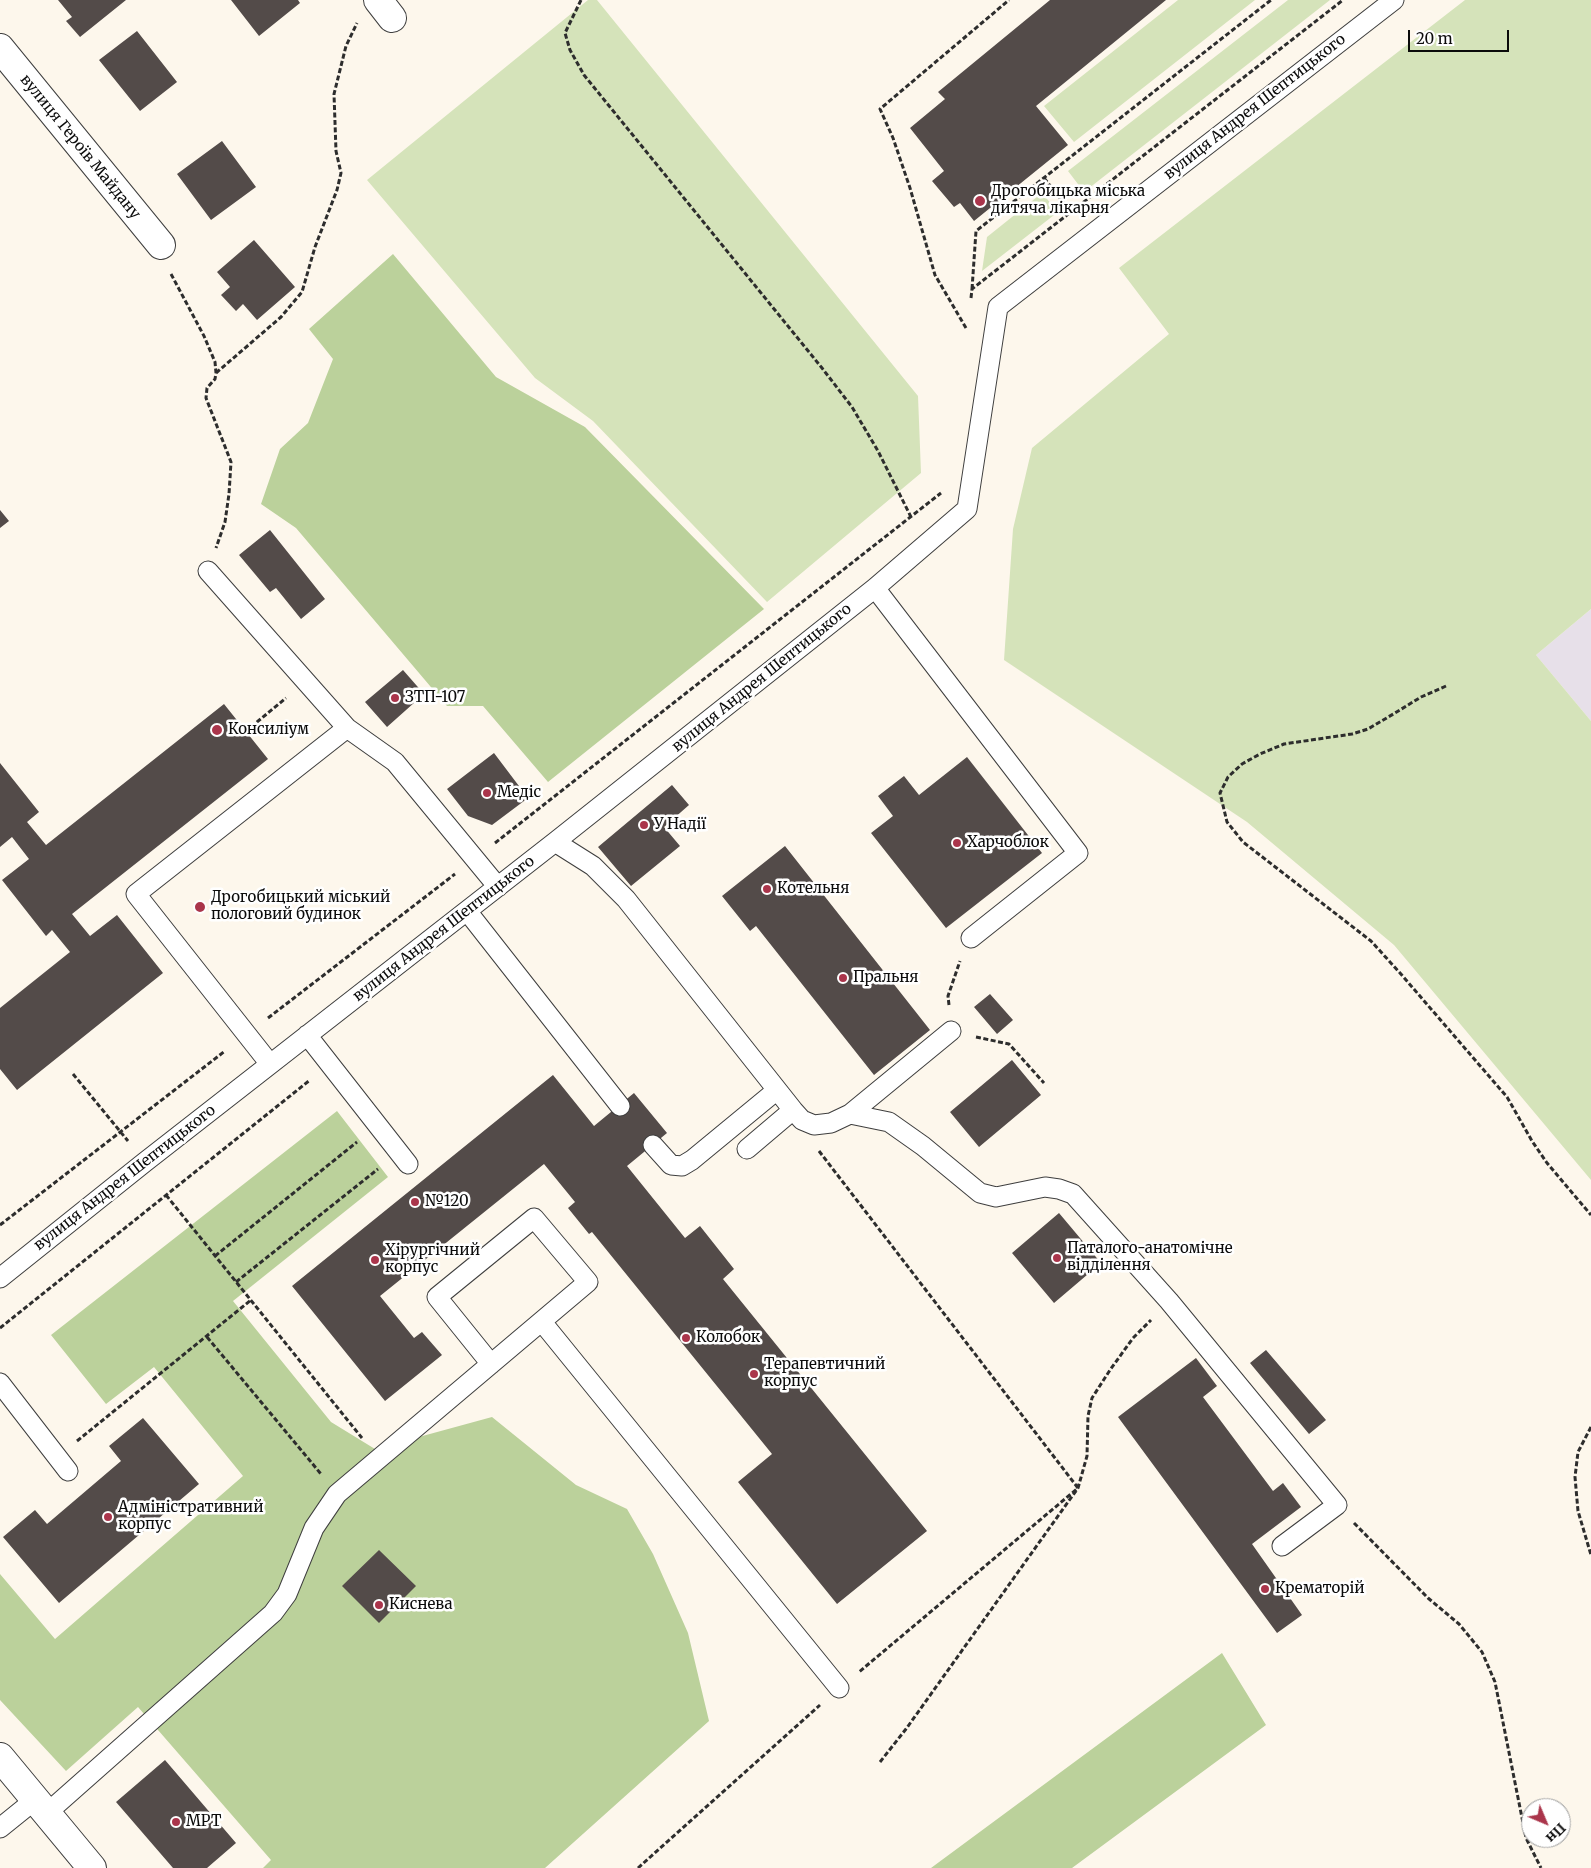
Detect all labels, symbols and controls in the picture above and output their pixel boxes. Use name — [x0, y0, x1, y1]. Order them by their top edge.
scale bar — [1411, 20, 1512, 52]
text: 20 m — [1416, 29, 1453, 48]
street label: вулиця Андрея Шептицького — [1161, 31, 1349, 183]
street label: вулиця Героїв Майдану — [16, 71, 144, 223]
place label: Дрогобицька міська дитяча лікарня — [991, 183, 1145, 218]
marker: Дрогобицька міська дитяча лікарня — [973, 194, 987, 208]
street label: вулиця Андрея Шептицького — [669, 600, 855, 756]
place label: ЗТП-107 — [405, 689, 465, 707]
marker: ЗТП-107 — [389, 692, 401, 704]
place label: Консиліум — [228, 721, 309, 739]
marker: Консиліум — [210, 723, 224, 737]
place label: Медіс — [497, 784, 541, 802]
marker: Медіс — [481, 787, 493, 799]
place label: У Надії — [654, 816, 706, 834]
marker: У Надії — [638, 819, 650, 831]
place label: Харчоблок — [967, 834, 1049, 852]
marker: Харчоблок — [951, 837, 963, 849]
street label: вулиця Андрея Шептицького — [350, 853, 538, 1005]
place label: Котельня — [777, 880, 849, 898]
marker: Котельня — [761, 883, 773, 895]
place label: Дрогобицький міський пологовий будинок — [211, 889, 390, 924]
marker: Дрогобицький міський пологовий будинок — [193, 900, 207, 914]
place label: Пральня — [853, 969, 918, 987]
marker: Пральня — [837, 972, 849, 984]
street label: вулиця Андрея Шептицького — [31, 1102, 219, 1254]
place label: №120 — [425, 1193, 469, 1211]
marker: №120 — [409, 1196, 421, 1208]
place label: Паталого-анатомічне відділення — [1067, 1240, 1233, 1275]
place label: Хірургічний корпус — [385, 1242, 480, 1277]
marker: Паталого-анатомічне відділення — [1051, 1252, 1063, 1264]
marker: Хірургічний корпус — [369, 1254, 381, 1266]
place label: Колобок — [696, 1329, 760, 1347]
marker: Колобок — [680, 1332, 692, 1344]
place label: Терапевтичний корпус — [764, 1356, 885, 1391]
marker: Терапевтичний корпус — [748, 1368, 760, 1380]
place label: Адміністративний корпус — [118, 1499, 264, 1534]
marker: Адміністративний корпус — [102, 1511, 114, 1523]
place label: Крематорій — [1275, 1580, 1365, 1598]
marker: Крематорій — [1259, 1583, 1271, 1595]
place label: Киснева — [389, 1596, 452, 1614]
marker: Киснева — [373, 1599, 385, 1611]
north arrow — [1521, 1798, 1571, 1848]
place label: МРТ — [186, 1813, 221, 1831]
marker: МРТ — [170, 1816, 182, 1828]
text: Пн — [1542, 1819, 1570, 1847]

